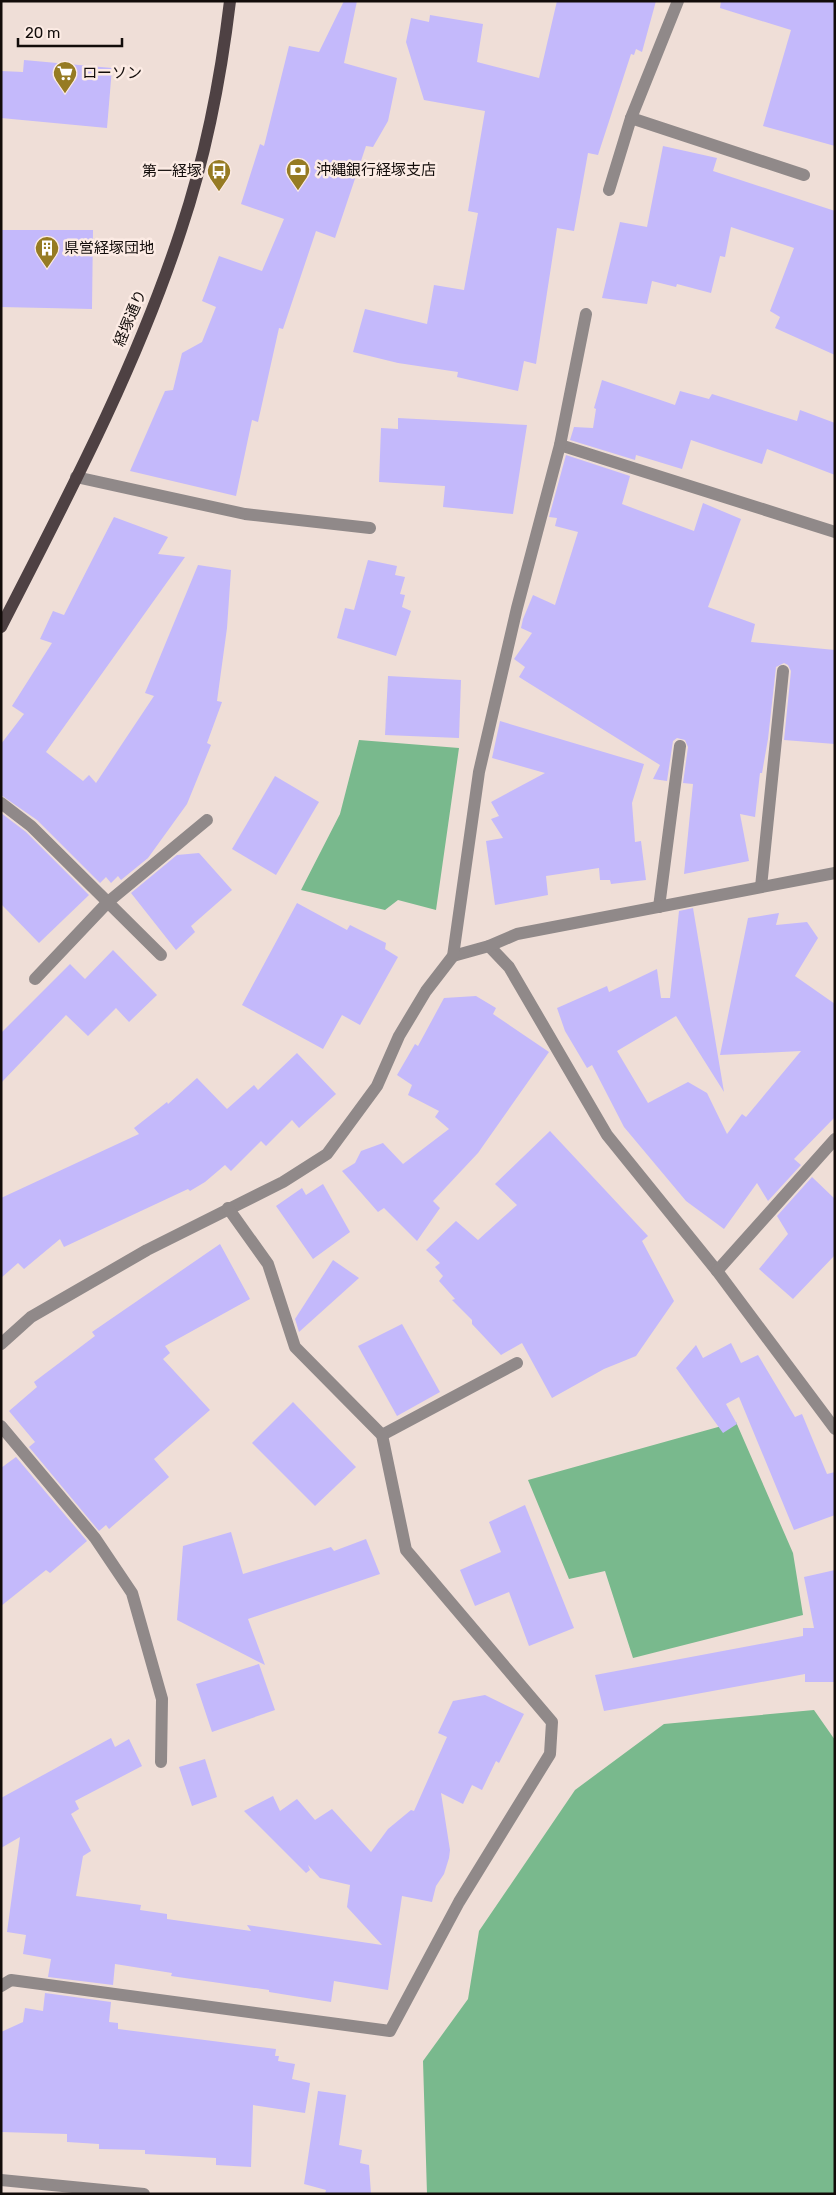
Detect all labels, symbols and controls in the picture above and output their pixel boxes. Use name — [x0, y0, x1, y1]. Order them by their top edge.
scale bar — [18, 15, 121, 47]
text: 20 m — [25, 24, 60, 42]
supermarket icon: ローソン — [52, 60, 78, 94]
place label: ローソン — [82, 64, 142, 82]
bank icon: 沖縄銀行経塚支店 — [285, 157, 311, 191]
bus stop icon: 第一経塚 — [206, 158, 232, 192]
place label: 沖縄銀行経塚支店 — [316, 161, 436, 179]
place label: 第一経塚 — [142, 162, 202, 180]
building icon: 県営経塚団地 — [34, 235, 60, 269]
place label: 県営経塚団地 — [64, 239, 154, 257]
street label: 経塚通り — [110, 287, 150, 349]

